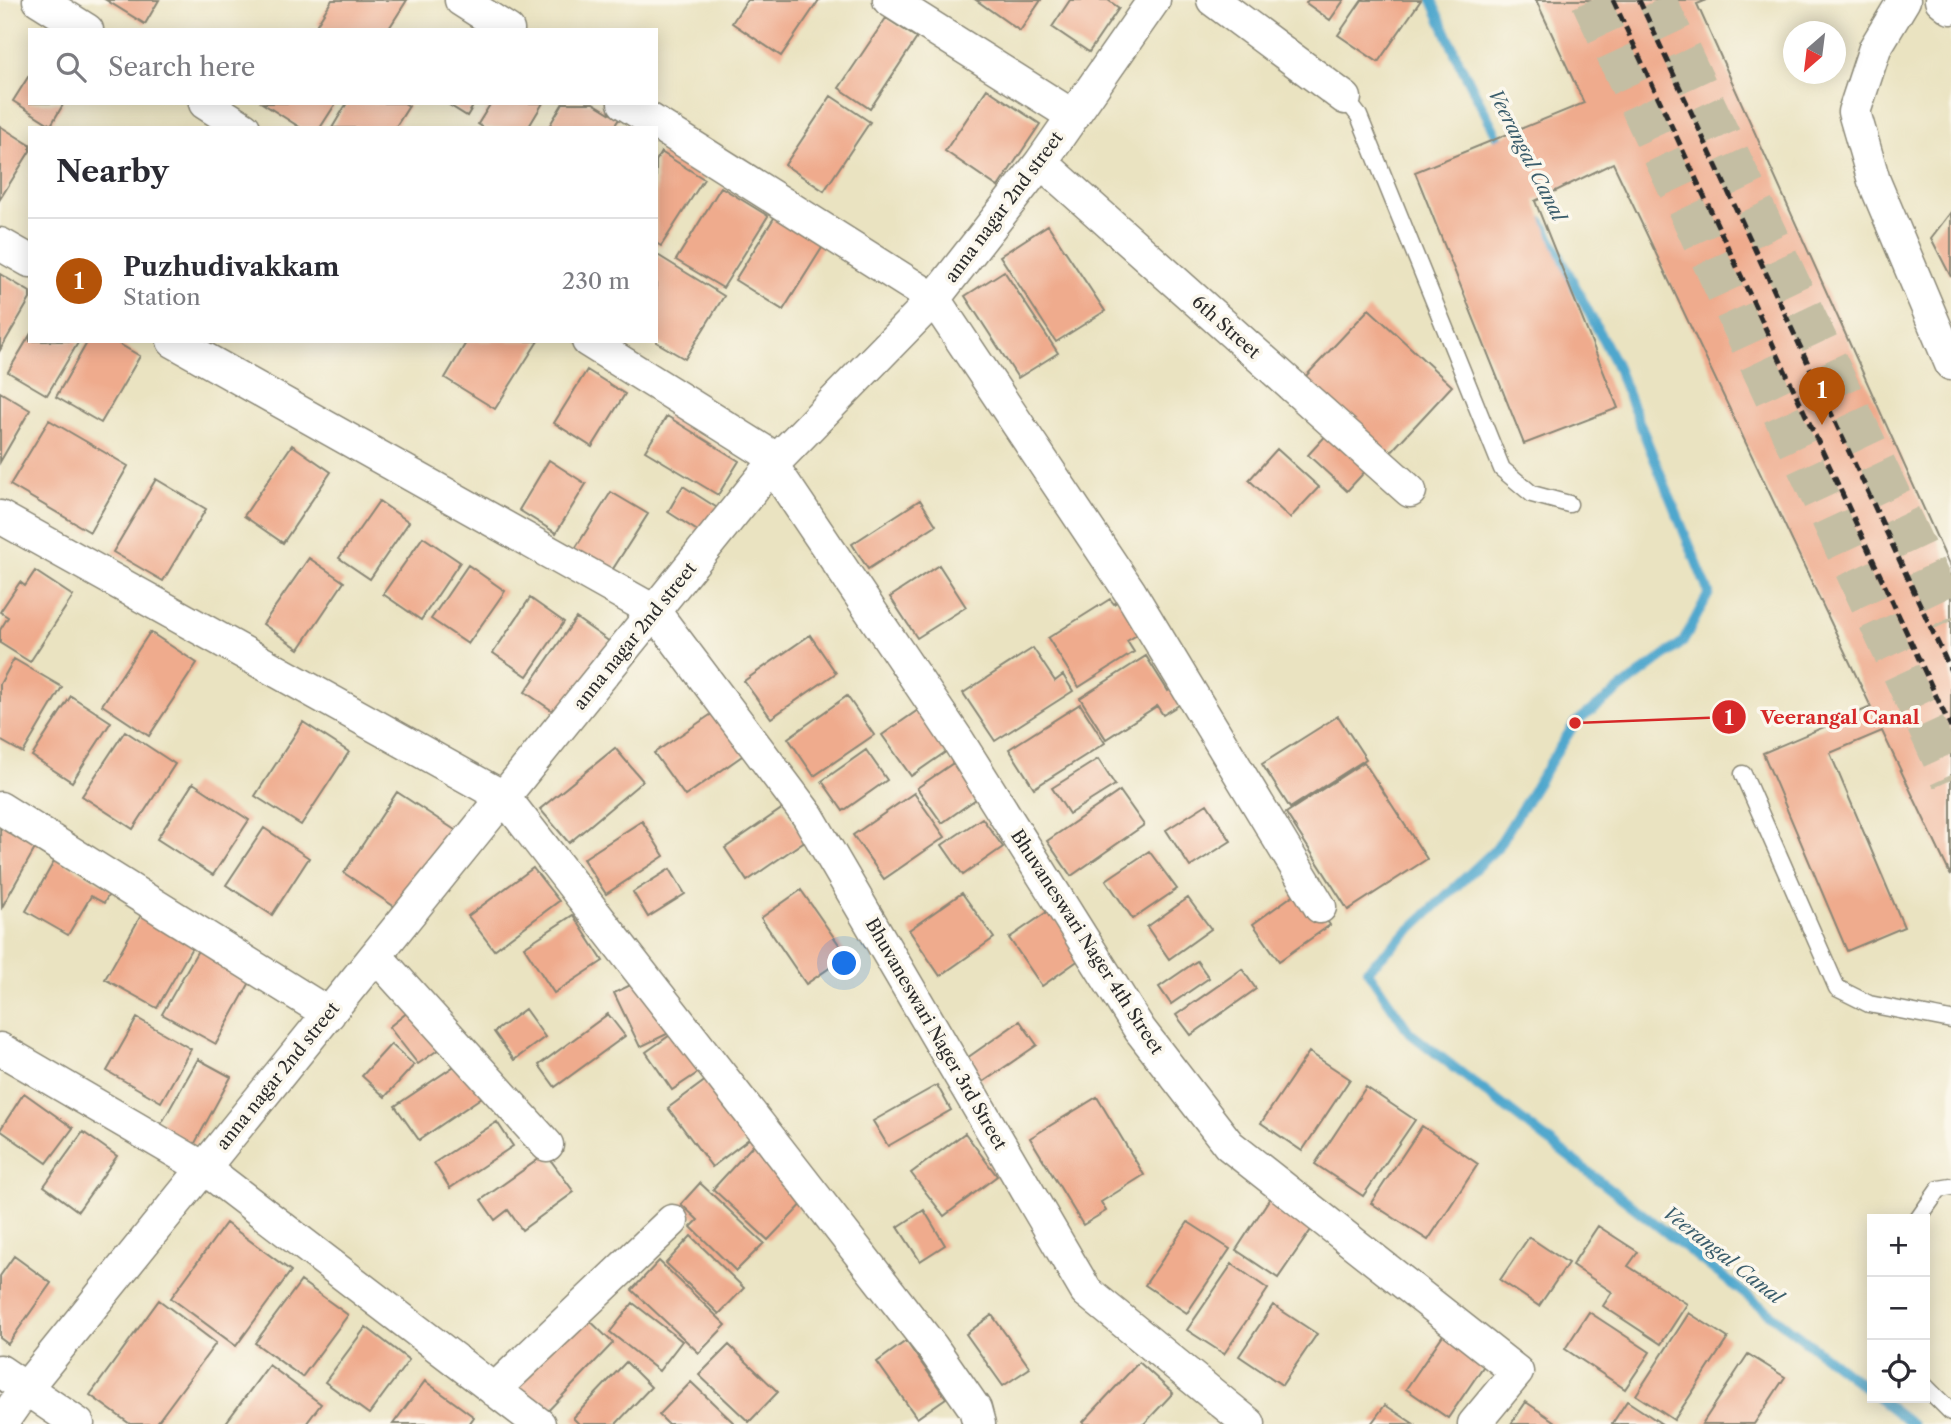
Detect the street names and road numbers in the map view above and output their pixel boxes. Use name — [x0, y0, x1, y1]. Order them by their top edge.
street label: anna nagar 2nd street — [940, 127, 1068, 287]
street label: 6th Street — [1187, 291, 1265, 364]
street label: anna nagar 2nd street — [569, 557, 702, 714]
street label: Bhuvaneswari Nager 4th Street — [1006, 826, 1168, 1059]
street label: Bhuvaneswari Nager 3rd Street — [861, 914, 1012, 1154]
street label: anna nagar 2nd street — [212, 997, 345, 1154]

